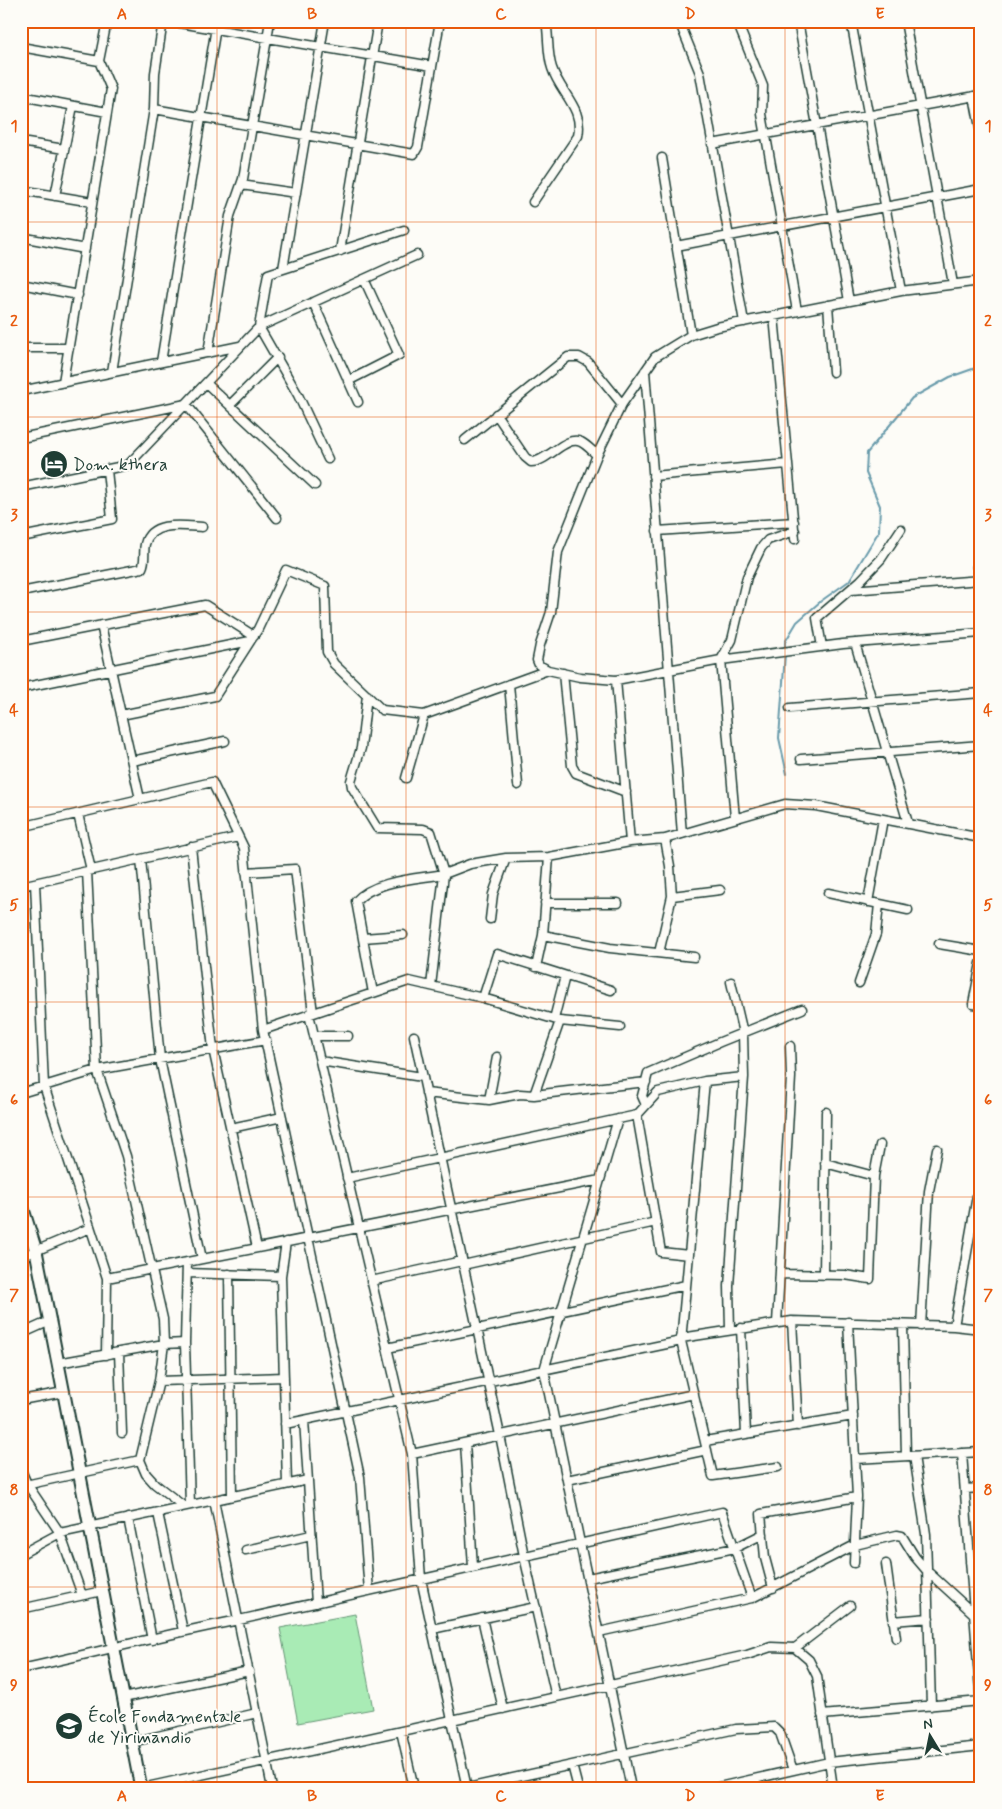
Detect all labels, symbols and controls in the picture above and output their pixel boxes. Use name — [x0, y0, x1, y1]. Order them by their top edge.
text: A — [117, 4, 127, 25]
text: B — [307, 4, 317, 25]
text: C — [495, 4, 507, 25]
text: D — [684, 4, 696, 25]
text: E — [875, 4, 885, 25]
text: 1 — [10, 116, 18, 137]
text: 1 — [984, 116, 992, 137]
text: 2 — [10, 311, 18, 332]
text: 2 — [984, 311, 992, 332]
hotel icon: Dom. kthera — [39, 449, 69, 479]
place label: Dom. kthera — [73, 453, 168, 477]
text: 3 — [10, 505, 18, 526]
text: 3 — [984, 505, 992, 526]
text: 4 — [9, 700, 19, 721]
text: 4 — [983, 700, 993, 721]
text: 5 — [9, 895, 19, 916]
text: 5 — [983, 895, 993, 916]
text: 6 — [10, 1090, 18, 1111]
text: 6 — [984, 1090, 992, 1111]
text: 7 — [9, 1285, 19, 1306]
text: 7 — [983, 1285, 993, 1306]
text: 8 — [9, 1480, 19, 1501]
text: 8 — [983, 1480, 993, 1501]
text: 9 — [10, 1675, 18, 1696]
text: 9 — [984, 1675, 992, 1696]
place label: École Fondamentale de Yirimandio — [88, 1705, 242, 1750]
school or university icon: École Fondamentale de Yirimandio — [54, 1711, 84, 1741]
north arrow — [904, 1712, 954, 1762]
text: N — [922, 1715, 934, 1734]
text: A — [117, 1786, 127, 1807]
text: B — [307, 1786, 317, 1807]
text: C — [495, 1786, 507, 1807]
text: D — [684, 1786, 696, 1807]
text: E — [875, 1786, 885, 1807]

